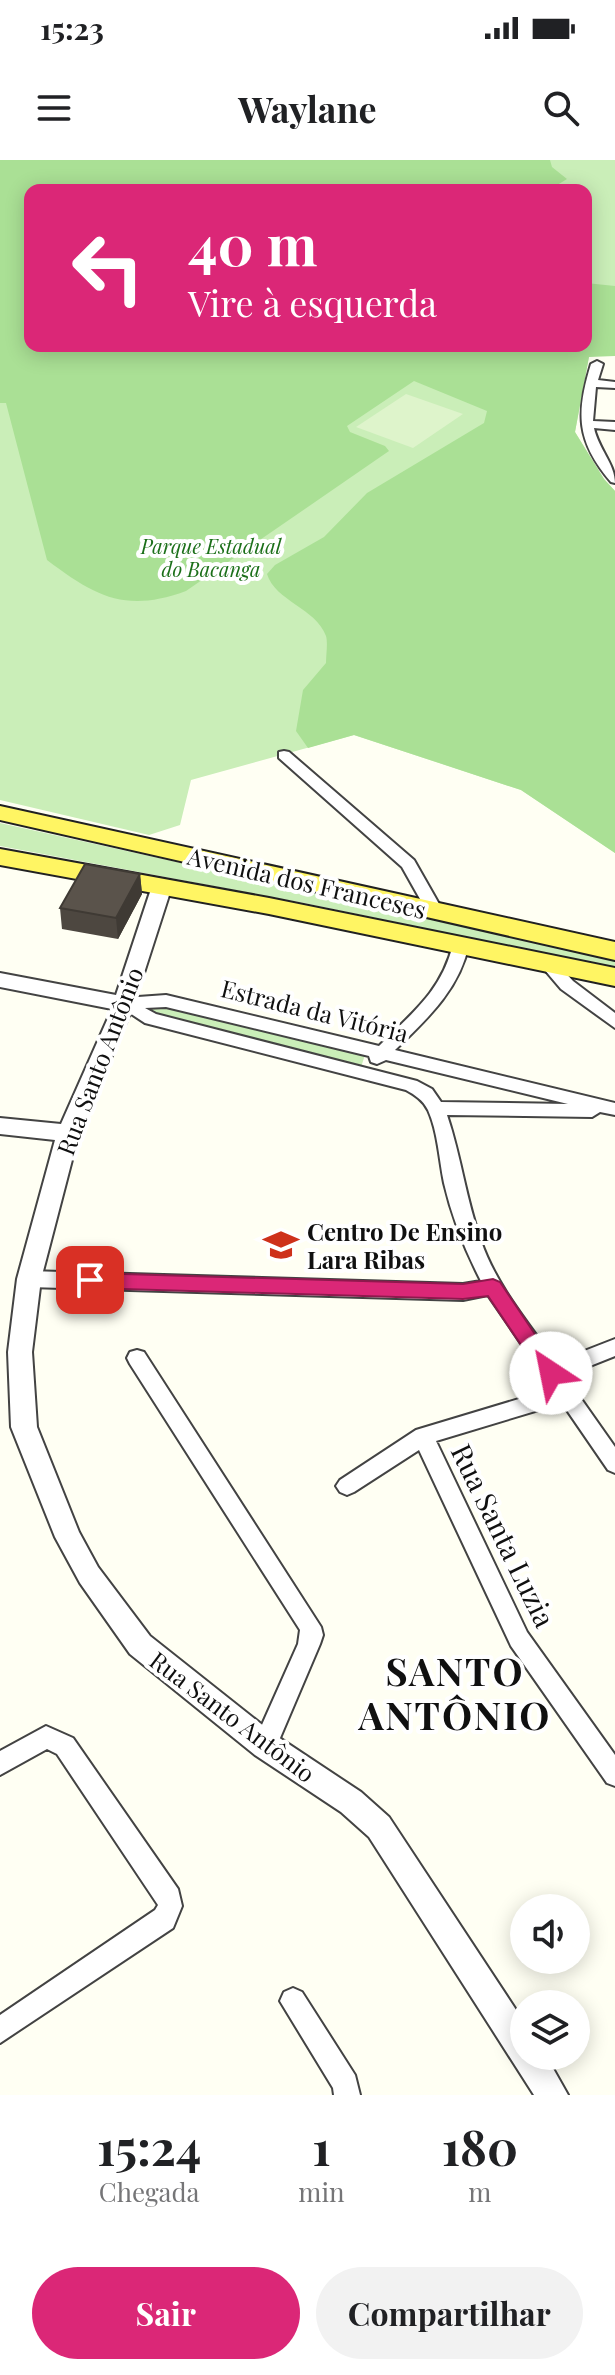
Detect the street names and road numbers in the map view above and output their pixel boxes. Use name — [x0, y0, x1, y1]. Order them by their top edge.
street label: Avenida dos Franceses — [184, 839, 429, 925]
street label: Rua Santo Antônio — [48, 962, 150, 1160]
street label: Estrada da Vitória — [218, 971, 412, 1049]
street label: Rua Santa Luzia — [444, 1437, 564, 1633]
street label: Rua Santo Antônio — [144, 1643, 322, 1789]

